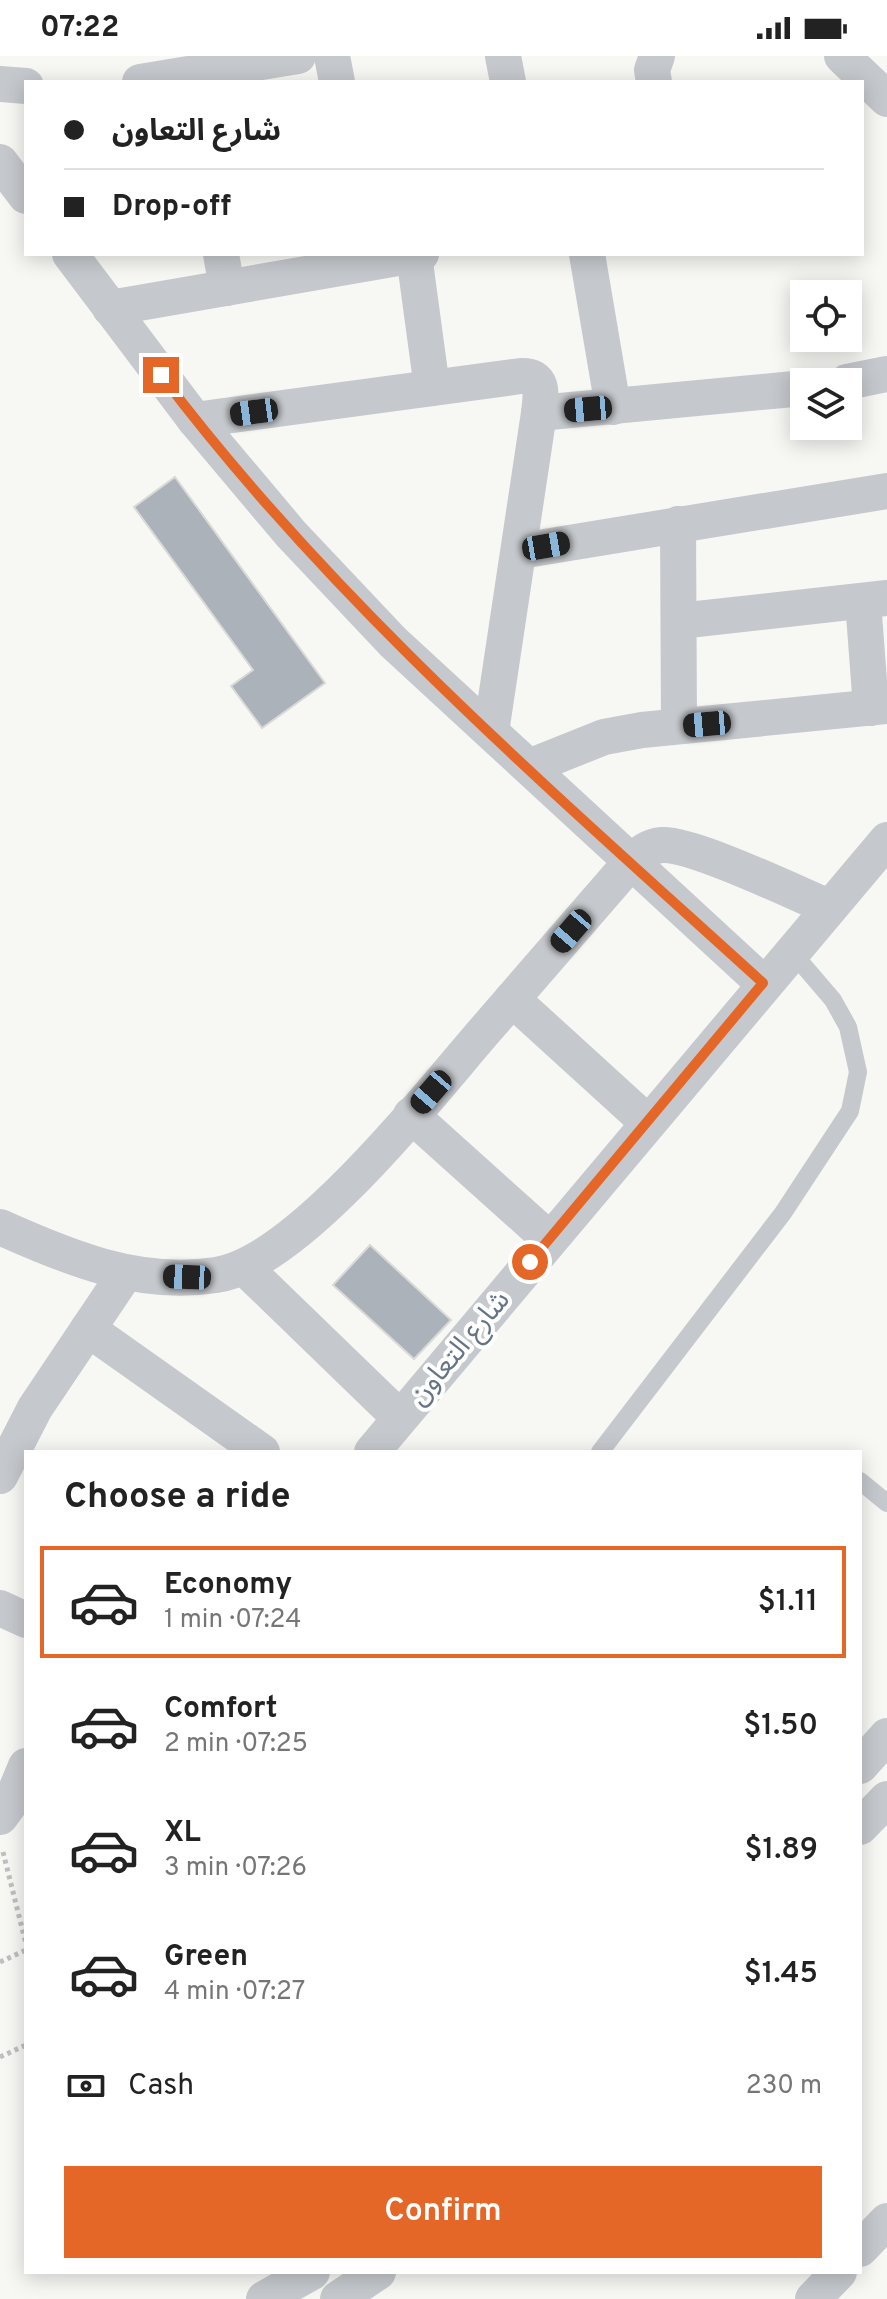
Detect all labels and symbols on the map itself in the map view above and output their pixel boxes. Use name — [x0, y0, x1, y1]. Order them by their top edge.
route end — [143, 357, 179, 393]
car — [563, 395, 613, 423]
car — [229, 397, 279, 427]
car — [520, 530, 572, 562]
car — [682, 710, 732, 738]
car — [546, 905, 596, 957]
car — [406, 1066, 456, 1118]
route start — [512, 1244, 548, 1280]
car — [163, 1264, 211, 1290]
street label: شارع التعاون — [402, 1284, 519, 1414]

